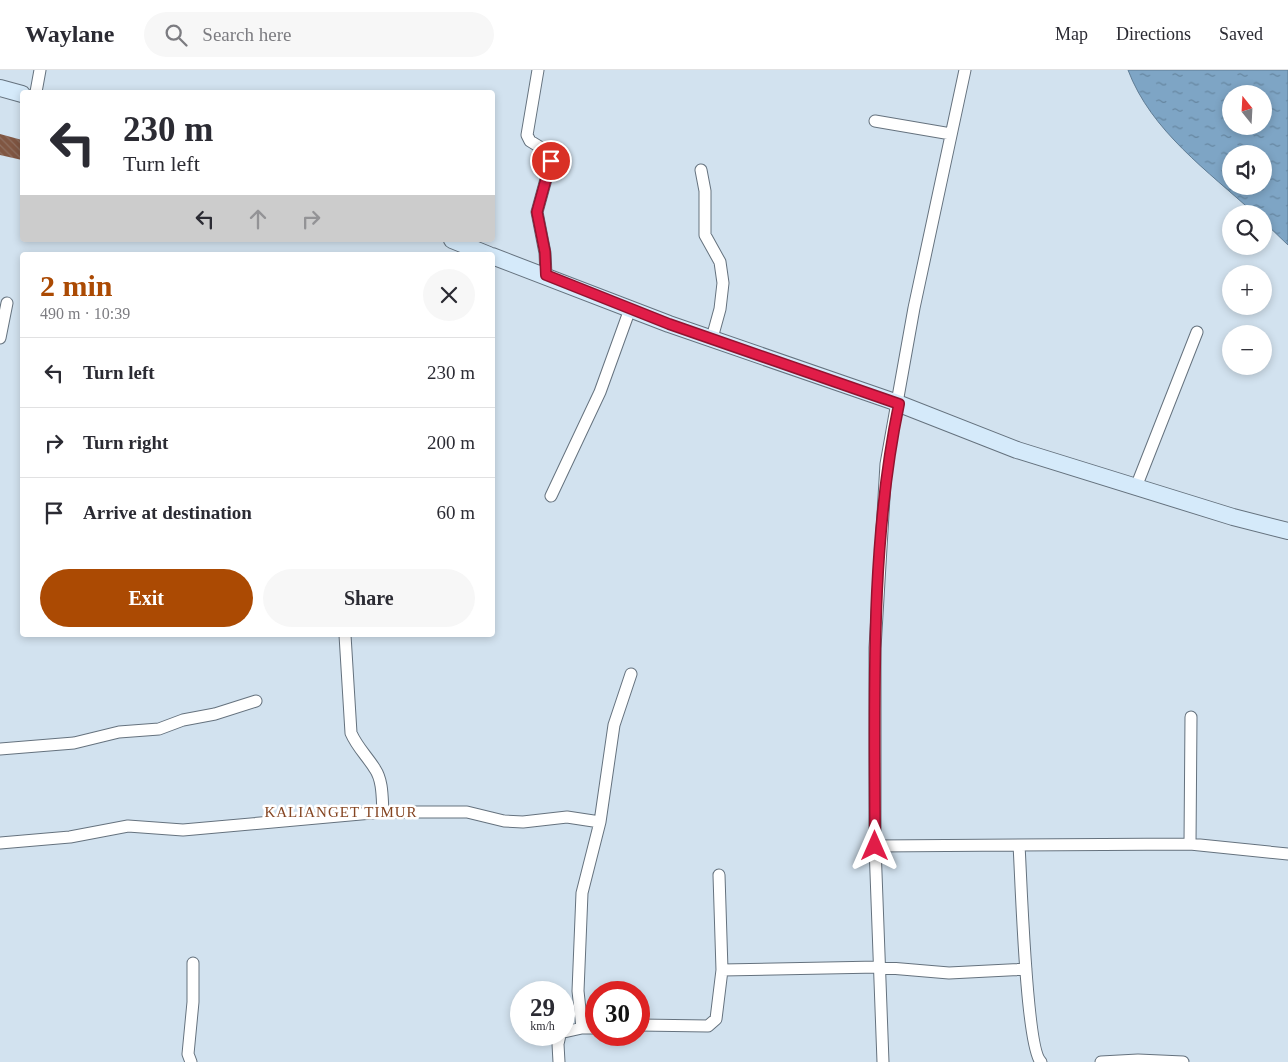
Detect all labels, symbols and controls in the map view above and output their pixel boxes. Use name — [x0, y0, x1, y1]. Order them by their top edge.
search box — [144, 12, 494, 57]
text: Waylane — [25, 21, 114, 47]
icon: search — [162, 21, 190, 49]
text: Search here — [202, 24, 291, 45]
text: Map — [1055, 24, 1088, 44]
text: Directions — [1116, 24, 1191, 44]
text: Saved — [1219, 24, 1263, 44]
north arrow — [1222, 85, 1272, 135]
map controls — [1222, 85, 1272, 375]
icon: left — [40, 110, 105, 175]
text: 230 m — [123, 110, 213, 149]
pin — [530, 140, 572, 182]
button: sound — [1222, 145, 1272, 195]
icon: arrive — [537, 147, 565, 175]
text: Turn left — [123, 151, 200, 176]
icon: left — [191, 205, 219, 233]
icon: ahead — [244, 205, 272, 233]
icon: right — [297, 205, 325, 233]
button: search — [1222, 205, 1272, 255]
button: + — [1222, 265, 1272, 315]
text: 2 min — [40, 269, 113, 302]
button: close — [423, 269, 475, 321]
text: 490 m · 10:39 — [40, 305, 130, 322]
button: − — [1222, 325, 1272, 375]
icon: left — [40, 359, 68, 387]
text: Turn left — [83, 362, 155, 383]
text: 230 m — [427, 362, 475, 383]
icon: right — [40, 429, 68, 457]
text: Turn right — [83, 432, 168, 453]
text: 200 m — [427, 432, 475, 453]
icon: arrive — [40, 499, 68, 527]
text: Arrive at destination — [83, 502, 252, 523]
text: 60 m — [436, 502, 475, 523]
button: Exit — [40, 569, 253, 627]
button: Share — [263, 569, 475, 627]
district label: KALIANGET TIMUR — [264, 804, 418, 820]
position arrow — [848, 819, 900, 871]
speed limit sign: 30 — [585, 981, 650, 1046]
text: 29 — [530, 994, 555, 1021]
text: km/h — [530, 1019, 555, 1033]

